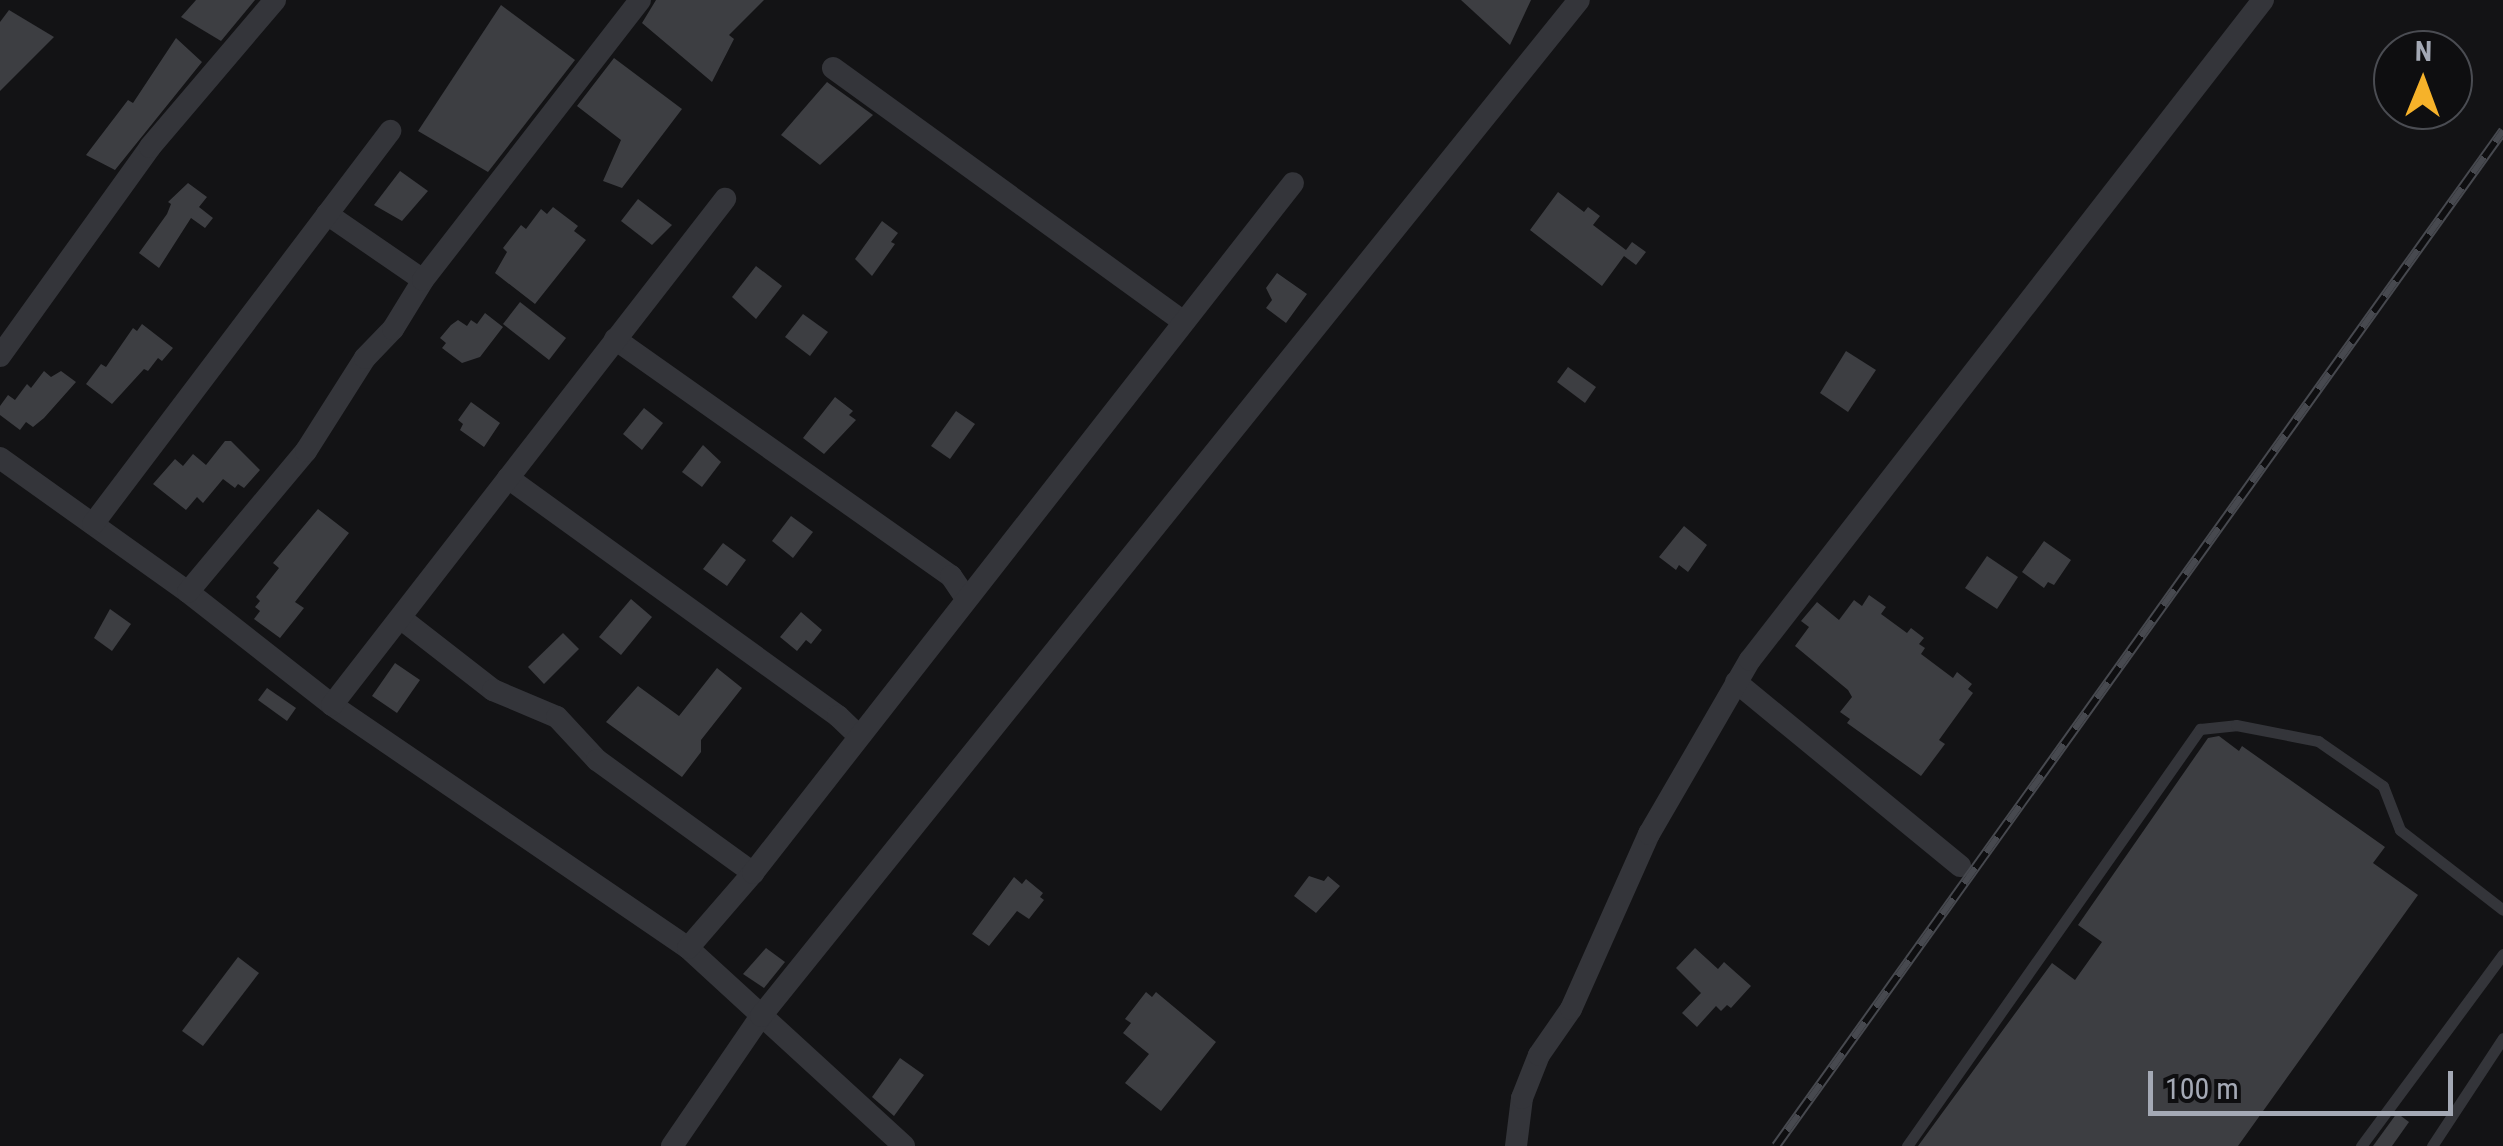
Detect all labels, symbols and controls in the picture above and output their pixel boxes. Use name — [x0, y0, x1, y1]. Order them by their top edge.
north arrow — [2373, 30, 2473, 130]
text: N — [2415, 35, 2432, 68]
scale bar — [2153, 1051, 2458, 1113]
text: 100 m — [2165, 1071, 2239, 1106]

